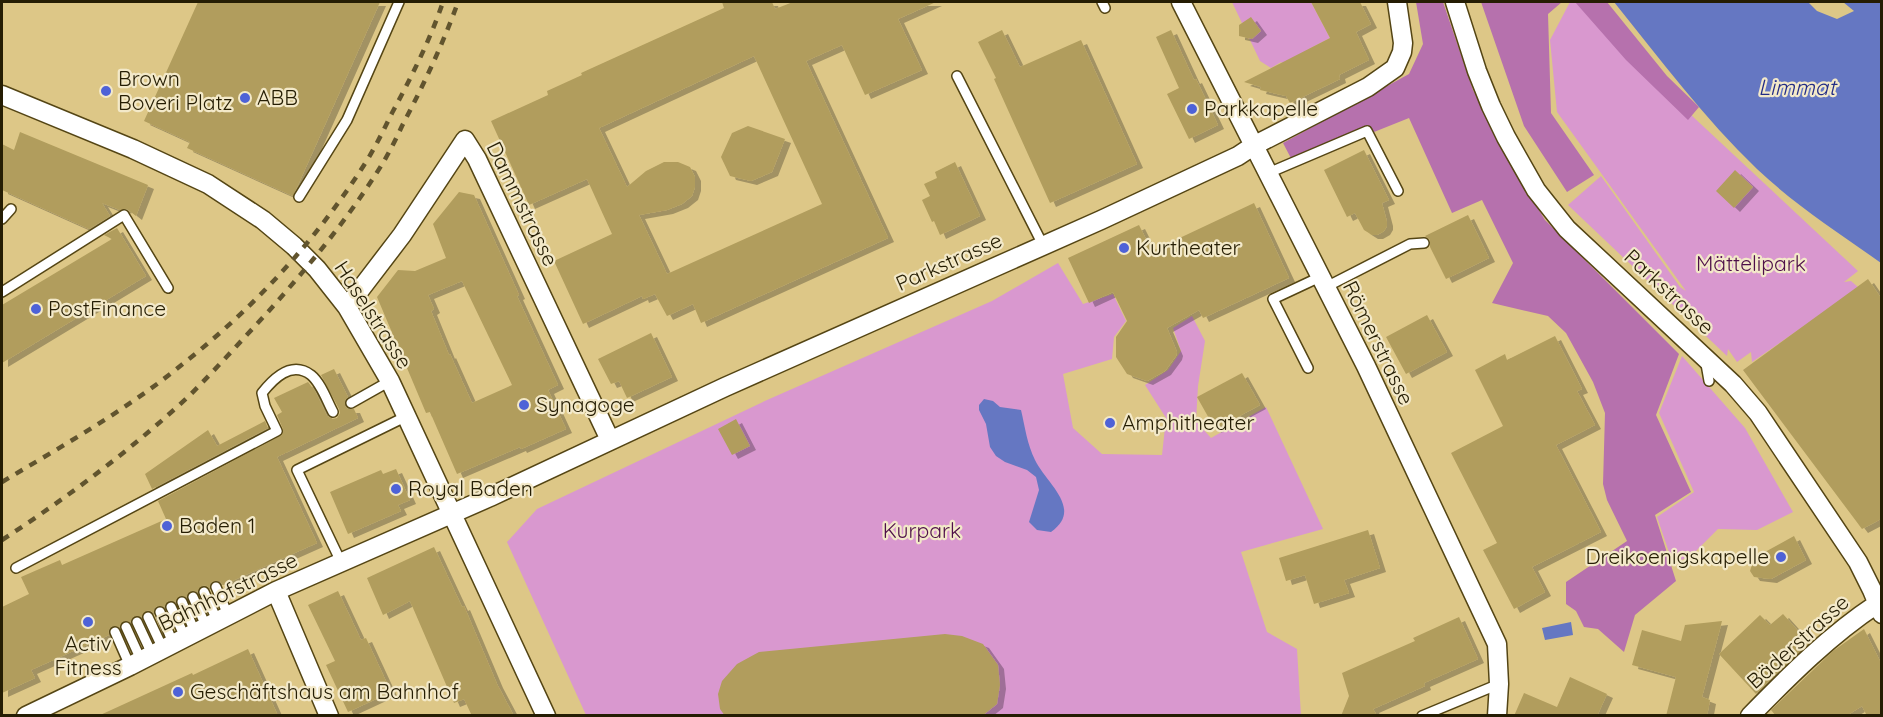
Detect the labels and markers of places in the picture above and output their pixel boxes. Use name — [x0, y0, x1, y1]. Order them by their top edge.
place label: Brown Boveri Platz — [118, 65, 233, 115]
marker: Brown Boveri Platz — [99, 84, 113, 98]
place label: ABB — [257, 84, 298, 110]
marker: ABB — [238, 91, 252, 105]
place label: Parkkapelle — [1204, 95, 1318, 121]
marker: Parkkapelle — [1185, 102, 1199, 116]
place label: Kurtheater — [1136, 234, 1241, 260]
marker: Kurtheater — [1117, 241, 1131, 255]
place label: PostFinance — [48, 295, 166, 321]
marker: PostFinance — [29, 302, 43, 316]
place label: Synagoge — [536, 391, 635, 417]
marker: Synagoge — [517, 398, 531, 412]
place label: Amphitheater — [1122, 409, 1255, 435]
marker: Amphitheater — [1103, 416, 1117, 430]
place label: Royal Baden — [408, 475, 533, 501]
marker: Royal Baden — [389, 482, 403, 496]
place label: Baden 1 — [179, 512, 256, 538]
marker: Baden 1 — [160, 519, 174, 533]
place label: Dreikoenigskapelle — [1585, 543, 1769, 569]
marker: Dreikoenigskapelle — [1774, 550, 1788, 564]
marker: Activ Fitness — [81, 615, 95, 629]
place label: Activ Fitness — [54, 630, 122, 680]
place label: Geschäftshaus am Bahnhof — [190, 678, 460, 704]
marker: Geschäftshaus am Bahnhof — [171, 685, 185, 699]

